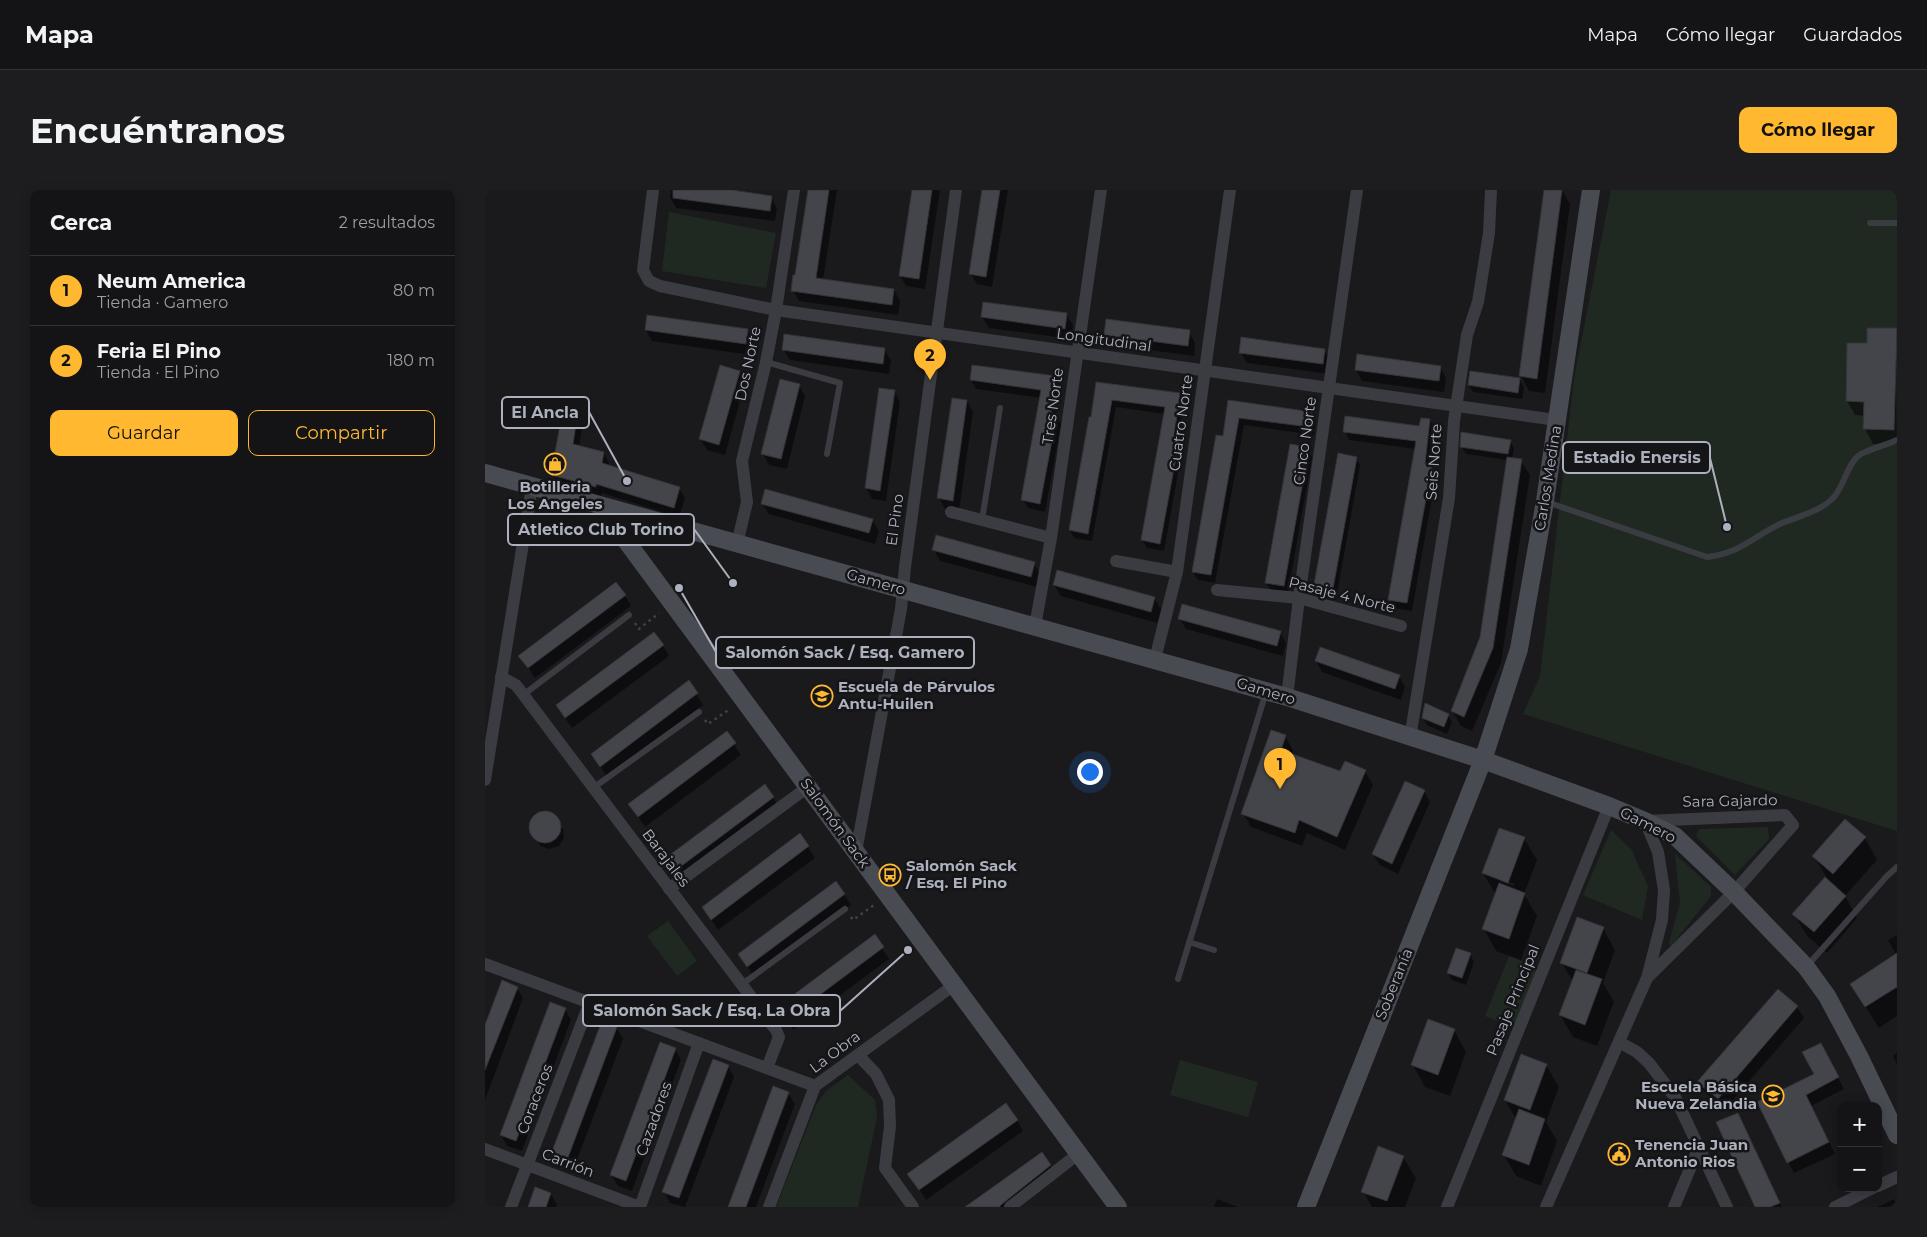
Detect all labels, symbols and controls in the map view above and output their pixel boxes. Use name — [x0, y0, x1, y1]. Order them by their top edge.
text: Mapa — [25, 20, 94, 49]
text: Mapa — [1587, 24, 1638, 46]
text: Cómo llegar — [1666, 24, 1775, 46]
text: Guardados — [1803, 24, 1902, 46]
button: Cómo llegar — [1739, 107, 1897, 153]
text: Encuéntranos — [30, 109, 285, 152]
text: Cerca — [50, 210, 112, 235]
text: 2 resultados — [339, 213, 435, 232]
text: Neum America — [97, 270, 246, 293]
text: 1 — [63, 281, 69, 300]
text: 80 m — [393, 281, 435, 300]
text: Tienda · Gamero — [97, 293, 228, 312]
street label: Longitudinal — [1055, 323, 1153, 356]
street label: Dos Norte — [730, 325, 765, 403]
pin: 2 — [914, 339, 946, 380]
text: Feria El Pino — [97, 340, 221, 363]
text: 2 — [61, 351, 71, 370]
text: 180 m — [387, 351, 435, 370]
text: Tienda · El Pino — [97, 363, 220, 382]
street label: Tres Norte — [1038, 366, 1067, 446]
street label: Cuatro Norte — [1164, 373, 1197, 472]
street label: Cinco Norte — [1289, 395, 1320, 486]
callout: El Ancla — [502, 397, 589, 428]
text: El Ancla — [511, 403, 579, 422]
button: Guardar — [50, 410, 238, 456]
button: Compartir — [248, 410, 435, 456]
street label: Seis Norte — [1421, 423, 1446, 501]
street label: Carlos Medina — [1530, 424, 1565, 532]
callout: Estadio Enersis — [1563, 442, 1710, 473]
text: Estadio Enersis — [1573, 448, 1701, 467]
shop icon: Botilleria Los Angeles — [543, 452, 567, 476]
place label: Botilleria Los Angeles — [508, 477, 602, 513]
street label: El Pino — [881, 493, 908, 547]
callout: Atletico Club Torino — [508, 514, 694, 545]
text: Atletico Club Torino — [517, 520, 684, 539]
street label: Gamero — [844, 564, 908, 599]
street label: Pasaje 4 Norte — [1287, 572, 1397, 617]
callout: Salomón Sack / Esq. Gamero — [716, 637, 974, 668]
text: Salomón Sack / Esq. Gamero — [726, 643, 964, 662]
street label: Gamero — [1234, 673, 1298, 708]
place label: Escuela de Párvulos Antu-Huilen — [837, 677, 995, 713]
school or university icon: Escuela de Párvulos Antu-Huilen — [810, 684, 834, 708]
pin: 1 — [1264, 748, 1296, 789]
your location — [1077, 759, 1103, 785]
street label: Salomón Sack — [796, 774, 874, 871]
street label: Sara Gajardo — [1682, 790, 1778, 811]
street label: Gamero — [1617, 802, 1680, 847]
street label: Barajales — [638, 825, 694, 890]
place label: Salomón Sack / Esq. El Pino — [905, 856, 1017, 892]
bus stop icon: Salomón Sack / Esq. El Pino — [878, 863, 902, 887]
street label: Pasaje Principal — [1482, 941, 1544, 1058]
street label: Soberanía — [1371, 945, 1416, 1022]
callout: Salomón Sack / Esq. La Obra — [583, 995, 840, 1026]
text: Salomón Sack / Esq. La Obra — [593, 1001, 831, 1020]
street label: La Obra — [806, 1026, 864, 1077]
street label: Coraceros — [512, 1061, 557, 1137]
place label: Escuela Básica Nueva Zelandia — [1635, 1077, 1757, 1113]
street label: Cazadores — [631, 1079, 676, 1159]
school or university icon: Escuela Básica Nueva Zelandia — [1761, 1084, 1785, 1108]
map controls — [1837, 1102, 1882, 1192]
button: + — [1837, 1102, 1882, 1147]
place label: Tenencia Juan Antonio Rios — [1634, 1135, 1748, 1171]
public building icon: Tenencia Juan Antonio Rios — [1607, 1142, 1631, 1166]
street label: Carrión — [539, 1144, 597, 1181]
button: − — [1837, 1147, 1882, 1192]

